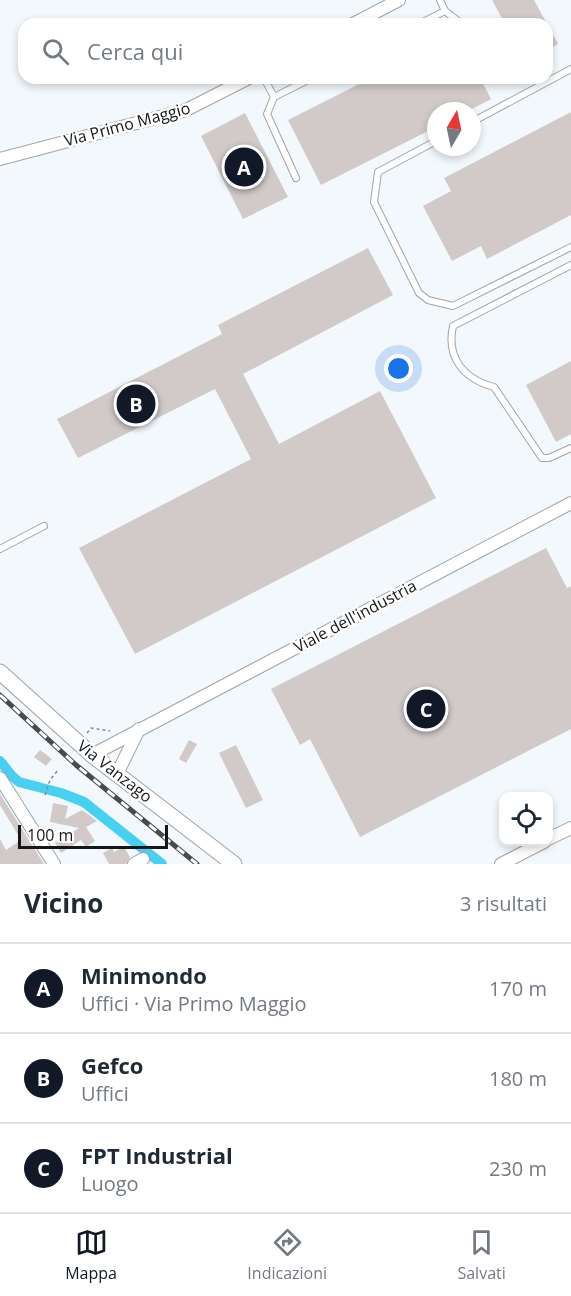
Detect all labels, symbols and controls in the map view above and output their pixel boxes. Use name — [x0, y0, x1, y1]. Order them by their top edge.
search box — [18, 18, 553, 84]
icon: search — [39, 35, 72, 68]
text: Cerca qui — [87, 36, 183, 66]
street label: Via Primo Maggio — [61, 97, 193, 151]
north arrow — [427, 102, 481, 156]
pin: A — [224, 144, 264, 190]
your location — [384, 354, 413, 383]
pin: B — [116, 382, 156, 426]
street label: Viale dell'industria — [290, 574, 420, 658]
pin: C — [406, 686, 446, 732]
street label: Via Vanzago — [73, 735, 157, 807]
map controls — [499, 792, 553, 846]
button: locate — [499, 792, 553, 846]
scale bar — [18, 822, 168, 850]
text: 100 m — [27, 824, 73, 846]
text: Vicino — [24, 885, 103, 921]
text: 3 risultati — [460, 890, 547, 917]
text: Minimondo — [81, 960, 207, 990]
text: A — [37, 975, 50, 1002]
text: 170 m — [489, 975, 547, 1002]
text: Uffici · Via Primo Maggio — [81, 990, 307, 1017]
text: Gefco — [81, 1050, 143, 1080]
text: B — [37, 1065, 50, 1092]
text: 180 m — [489, 1065, 547, 1092]
text: Uffici — [81, 1080, 129, 1107]
text: FPT Industrial — [81, 1140, 233, 1170]
text: C — [37, 1155, 50, 1182]
text: 230 m — [489, 1155, 547, 1182]
text: Luogo — [81, 1170, 139, 1197]
tab: Mappa — [65, 1226, 117, 1284]
tab: Indicazioni — [247, 1226, 327, 1284]
tab: Salvati — [457, 1226, 506, 1284]

